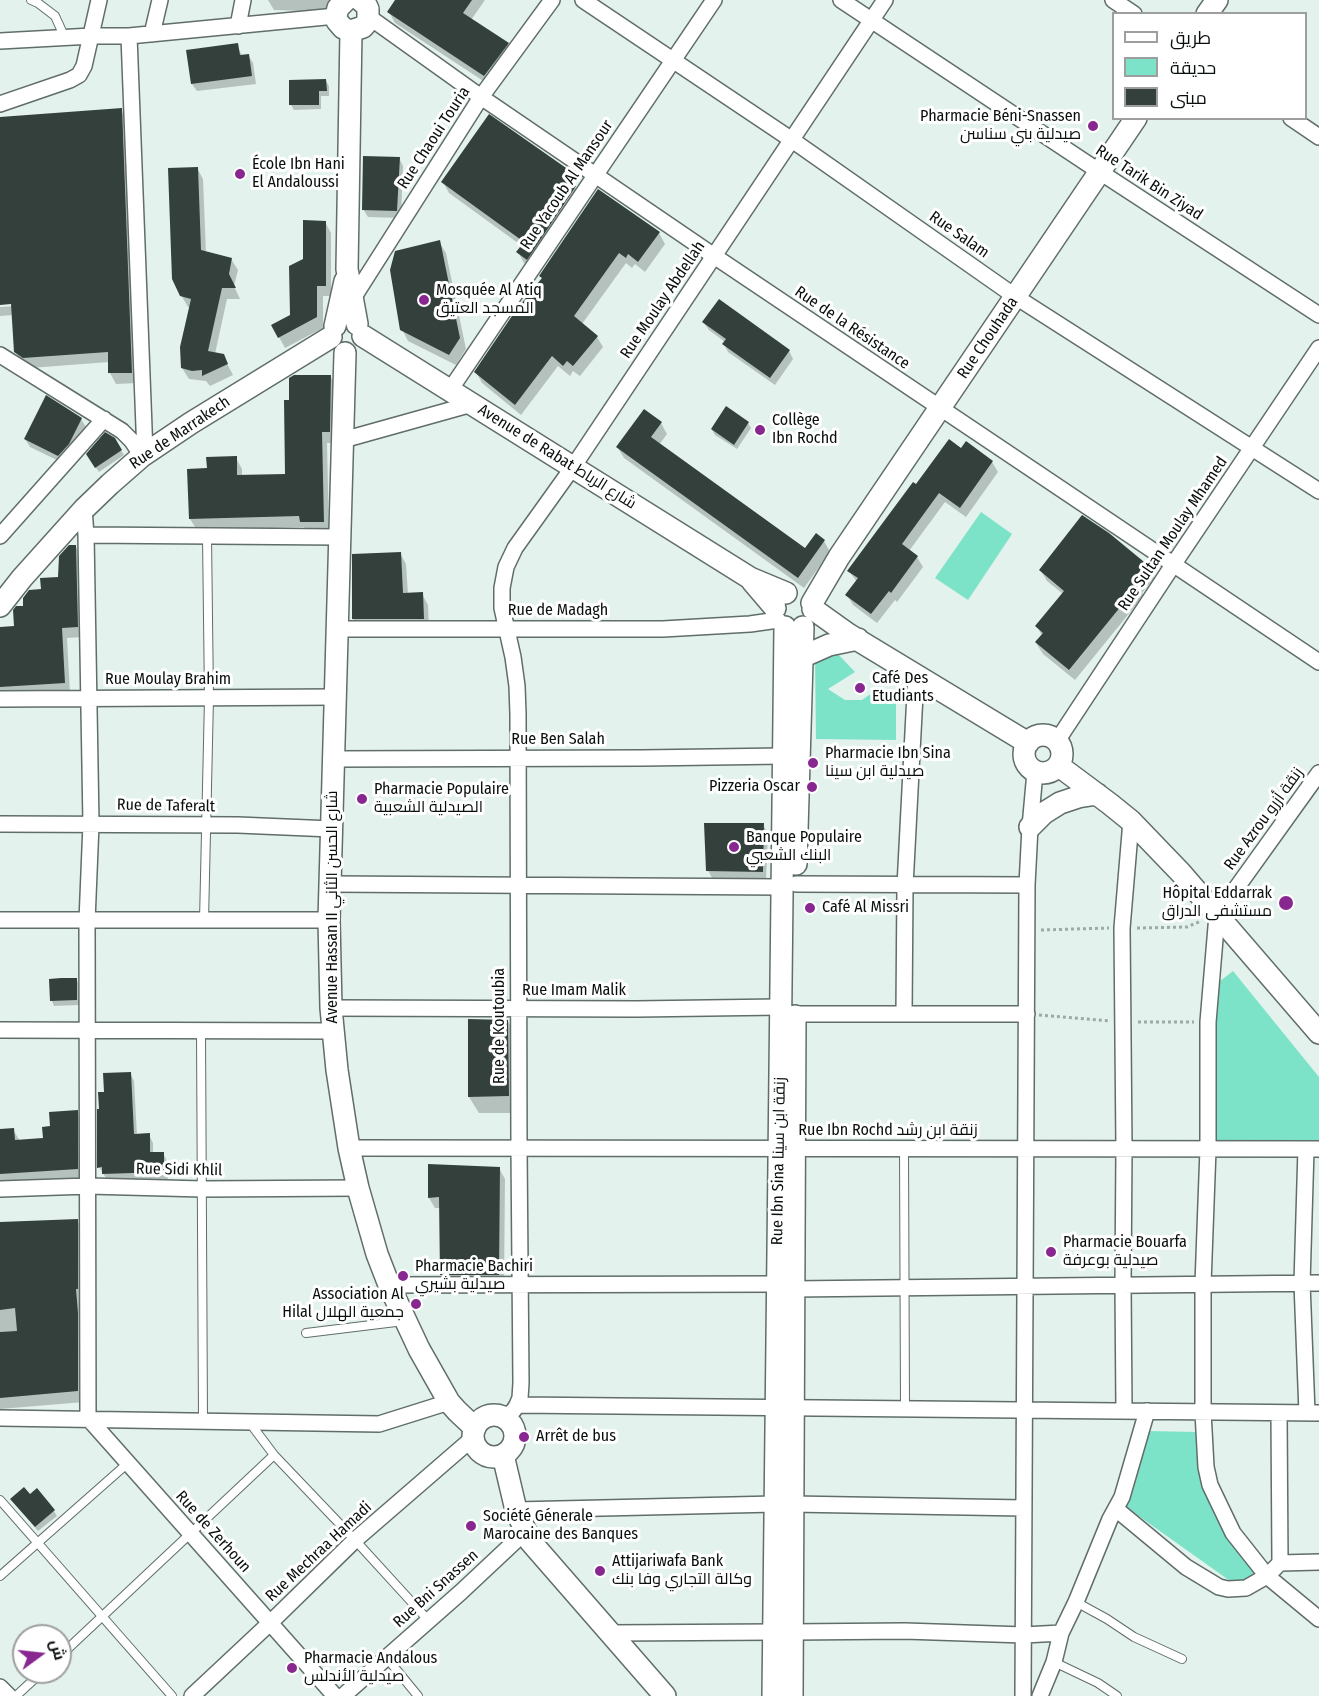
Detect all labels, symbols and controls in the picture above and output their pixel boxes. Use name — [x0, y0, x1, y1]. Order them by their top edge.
legend — [1112, 12, 1307, 120]
text: طريق — [1170, 27, 1211, 49]
text: حديقة — [1170, 57, 1216, 79]
street label: Rue Chaoui Touria — [394, 83, 474, 193]
text: مبنى — [1170, 87, 1207, 109]
place label: Pharmacie Béni-Snassen صيدلية بني سناسن — [920, 107, 1081, 145]
street label: Rue Yacoub Al Mansour — [517, 117, 617, 253]
marker: Pharmacie Béni-Snassen صيدلية بني سناسن — [1086, 119, 1100, 133]
street label: Rue Tarik Bin Ziyad — [1092, 141, 1206, 225]
place label: École Ibn Hani El Andaloussi — [252, 155, 345, 193]
marker: École Ibn Hani El Andaloussi — [233, 167, 247, 181]
street label: Rue Salam — [925, 207, 993, 263]
street label: Rue Moulay Abdellah — [617, 238, 709, 362]
place label: Mosquée Al Atiq المسجد العتيق — [436, 281, 542, 319]
street label: Rue de la Résistance — [791, 282, 913, 374]
marker: Mosquée Al Atiq المسجد العتيق — [417, 293, 431, 307]
street label: Rue Chouhada — [954, 293, 1022, 383]
street label: Rue de Marrakech — [126, 392, 234, 474]
street label: Avenue de Rabat شارع الرباط — [474, 400, 640, 514]
place label: Collège Ibn Rochd — [772, 411, 838, 449]
marker: Collège Ibn Rochd — [753, 423, 767, 437]
street label: Rue Sultan Moulay Mhamed — [1114, 453, 1232, 615]
street label: Rue de Madagh — [508, 601, 608, 621]
place label: Café Des Etudiants — [872, 669, 934, 707]
street label: Rue Moulay Brahim — [105, 670, 231, 690]
marker: Café Des Etudiants — [853, 681, 867, 695]
street label: Rue Ben Salah — [511, 730, 605, 750]
place label: Pharmacie Ibn Sina صيدلية ابن سينا — [825, 744, 951, 782]
marker: Pharmacie Ibn Sina صيدلية ابن سينا — [806, 756, 820, 770]
street label: Rue Azrou زنقة أزرو — [1220, 764, 1308, 874]
place label: Pizzeria Oscar — [709, 777, 800, 797]
place label: Pharmacie Populaire الصيدلية الشعبية — [374, 780, 509, 818]
marker: Pizzeria Oscar — [805, 780, 819, 794]
street label: Avenue Hassan II شارع الحسن الثاني — [323, 791, 343, 1023]
marker: Pharmacie Populaire الصيدلية الشعبية — [355, 792, 369, 806]
street label: Rue de Taferalt — [117, 796, 215, 816]
place label: Banque Populaire البنك الشعبي — [746, 828, 862, 866]
marker: Banque Populaire البنك الشعبي — [727, 840, 741, 854]
place label: Hôpital Eddarrak مستشفى الدراق — [1162, 884, 1272, 922]
marker: Hôpital Eddarrak مستشفى الدراق — [1277, 894, 1295, 912]
place label: Café Al Missri — [822, 898, 909, 918]
marker: Café Al Missri — [803, 901, 817, 915]
street label: Rue de Koutoubia — [490, 968, 510, 1084]
street label: Rue Imam Malik — [522, 981, 626, 1001]
street label: Rue Ibn Sina زنقة ابن سينا — [768, 1077, 790, 1245]
street label: Rue Ibn Rochd زنقة ابن رشد — [798, 1121, 978, 1141]
street label: Rue Sidi Khlil — [136, 1160, 222, 1180]
place label: Pharmacie Bouarfa صيدلية بوعرفة — [1063, 1233, 1187, 1271]
marker: Pharmacie Bouarfa صيدلية بوعرفة — [1044, 1245, 1058, 1259]
place label: Pharmacie Bachiri صيدلية بشيري — [415, 1257, 533, 1295]
marker: Pharmacie Bachiri صيدلية بشيري — [396, 1269, 410, 1283]
place label: Association Al Hilal جمعية الهلال — [282, 1285, 404, 1323]
marker: Association Al Hilal جمعية الهلال — [409, 1297, 423, 1311]
place label: Arrêt de bus — [536, 1427, 616, 1447]
marker: Arrêt de bus — [517, 1430, 531, 1444]
street label: Rue de Zerhoun — [171, 1487, 255, 1577]
street label: Rue Mechraa Hamadi — [262, 1498, 376, 1606]
place label: Société Génerale Marocaine des Banques — [483, 1507, 638, 1545]
marker: Société Génerale Marocaine des Banques — [464, 1519, 478, 1533]
street label: Rue Bni Snassen — [390, 1546, 482, 1632]
place label: Attijariwafa Bank وكالة التجاري وفا بنك — [612, 1552, 752, 1590]
marker: Attijariwafa Bank وكالة التجاري وفا بنك — [593, 1564, 607, 1578]
north arrow — [12, 1624, 72, 1684]
text: ش — [46, 1637, 70, 1662]
place label: Pharmacie Andalous صيدلية الأندلس — [304, 1649, 437, 1687]
marker: Pharmacie Andalous صيدلية الأندلس — [285, 1661, 299, 1675]

